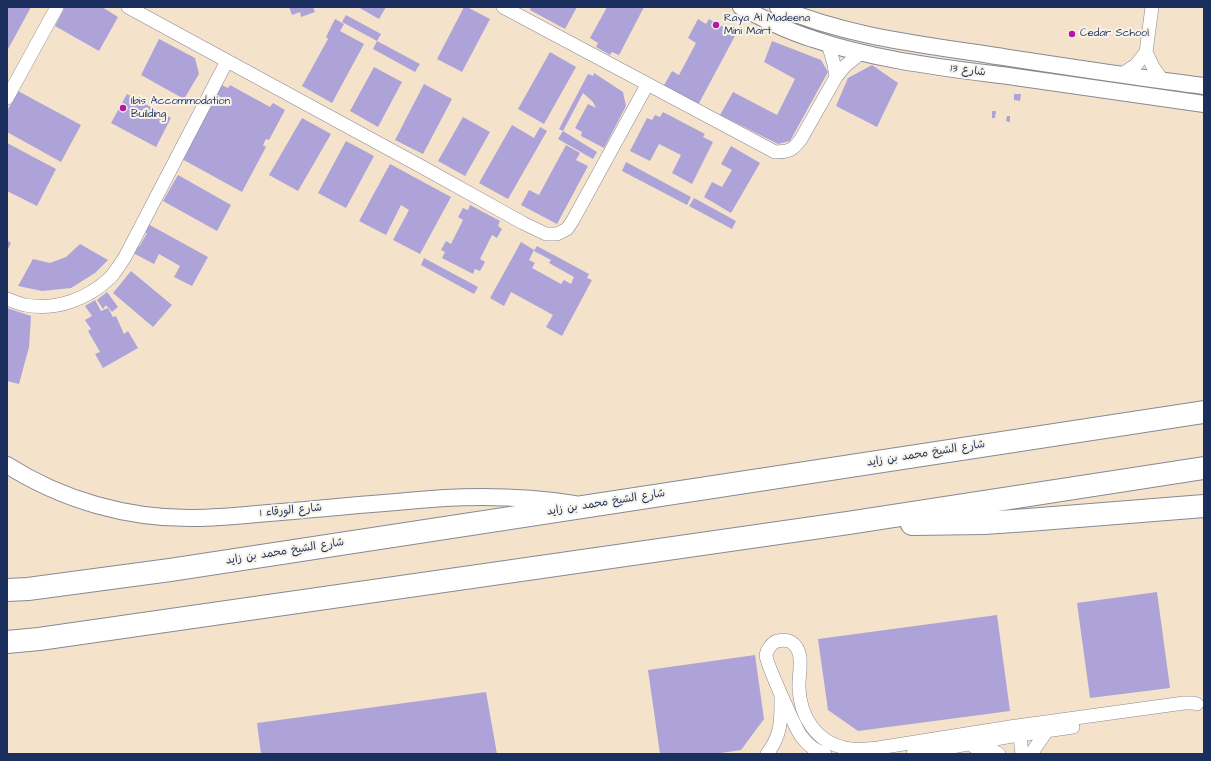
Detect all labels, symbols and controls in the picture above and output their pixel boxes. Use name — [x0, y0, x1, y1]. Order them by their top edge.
place label: Raya Al Madeena Mini Mart — [724, 12, 810, 38]
marker: Raya Al Madeena Mini Mart — [711, 20, 721, 30]
place label: Cedar School — [1080, 27, 1149, 41]
marker: Cedar School — [1067, 29, 1077, 39]
street label: شارع 13 — [950, 62, 986, 80]
place label: Ibis Accommodation Building — [131, 95, 230, 121]
marker: Ibis Accommodation Building — [118, 103, 128, 113]
street label: شارع الشيخ محمد بن زايد — [866, 438, 986, 470]
street label: شارع الشيخ محمد بن زايد — [546, 487, 666, 519]
street label: شارع الورقاء 1 — [259, 502, 323, 520]
street label: شارع الشيخ محمد بن زايد — [225, 536, 345, 568]

